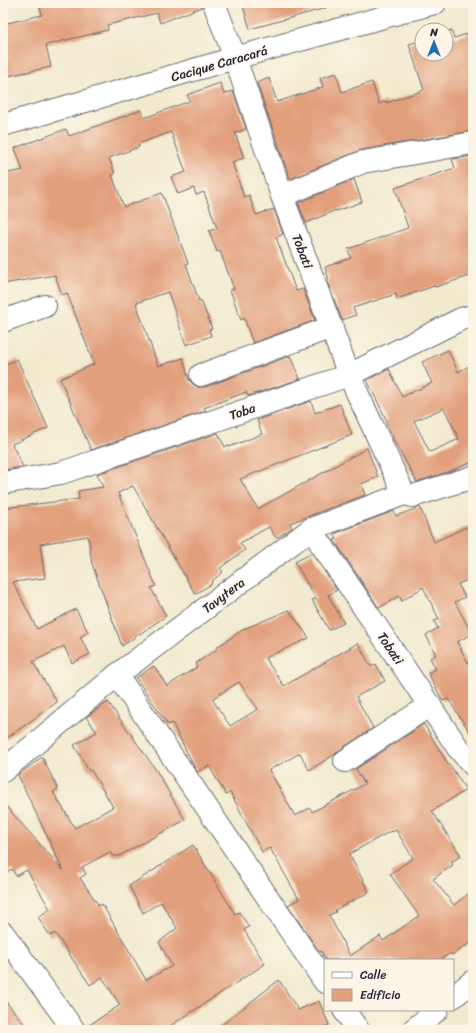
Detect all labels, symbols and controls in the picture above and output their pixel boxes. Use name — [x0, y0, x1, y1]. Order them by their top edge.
north arrow — [414, 22, 454, 62]
text: N — [429, 23, 438, 42]
street label: Cacique Caracará — [168, 39, 271, 88]
street label: Tobati — [285, 230, 320, 272]
street label: Toba — [226, 396, 259, 427]
street label: Tavytera — [197, 571, 250, 619]
street label: Tobati — [371, 627, 410, 670]
legend — [324, 959, 454, 1011]
text: Calle — [360, 964, 387, 986]
text: Edificio — [360, 984, 400, 1006]

